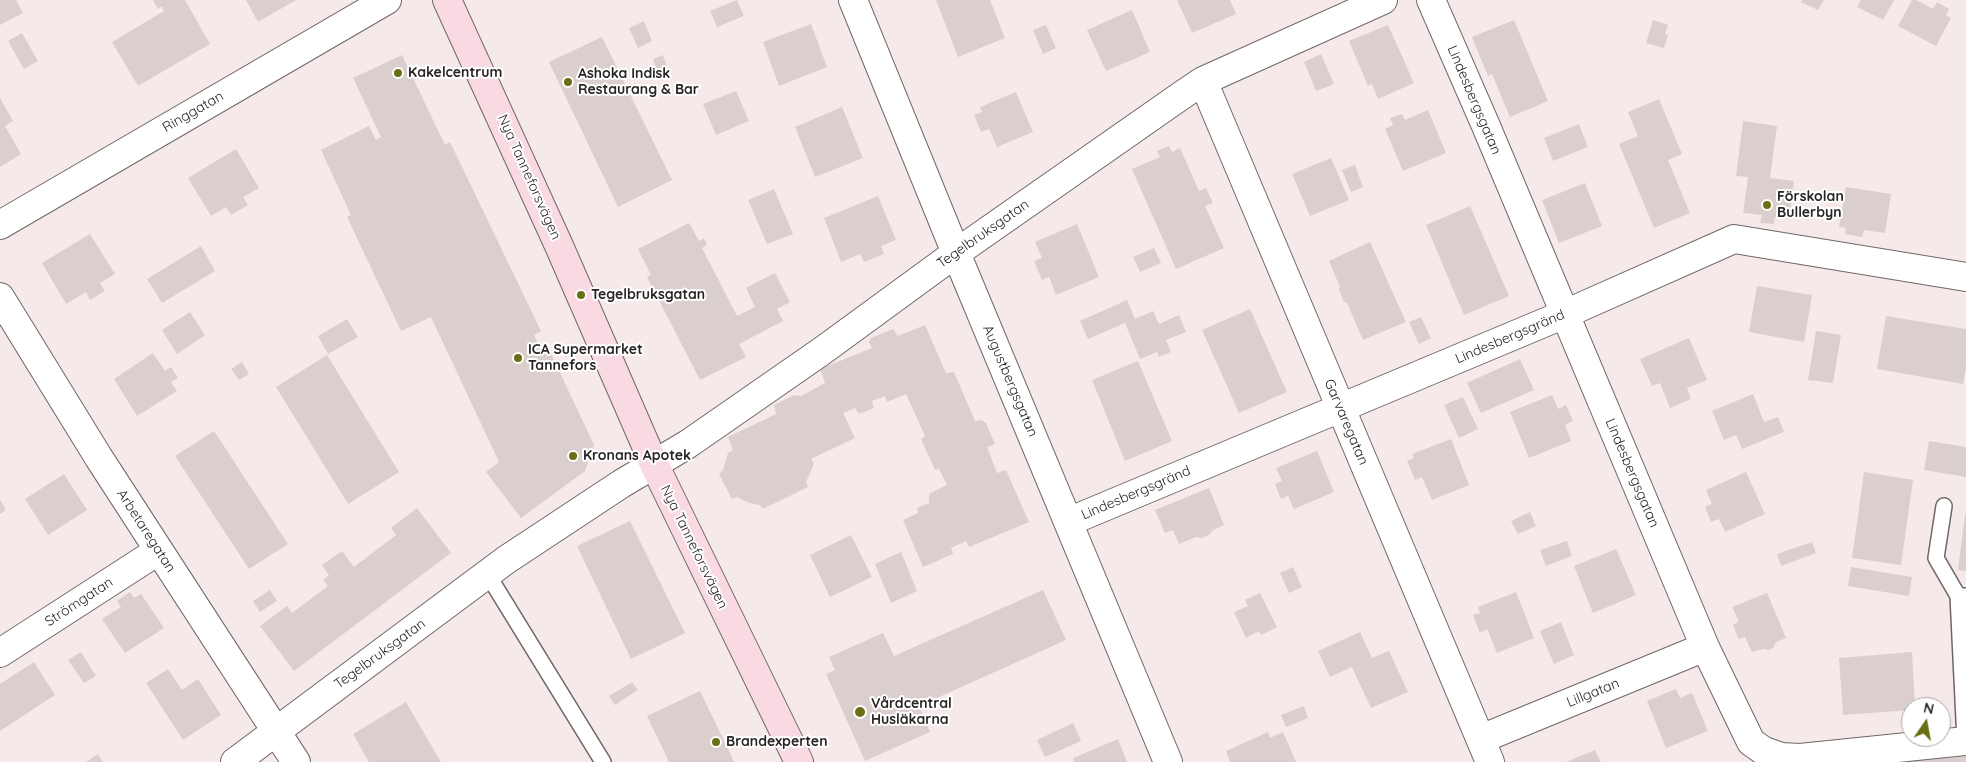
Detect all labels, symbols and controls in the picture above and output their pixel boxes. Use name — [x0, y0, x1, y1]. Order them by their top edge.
street label: Lindesbergsgatan — [1443, 43, 1505, 157]
place label: Kakelcentrum — [408, 65, 502, 81]
place label: Ashoka Indisk Restaurang & Bar — [578, 66, 699, 98]
marker: Kakelcentrum — [392, 67, 404, 79]
marker: Ashoka Indisk Restaurang & Bar — [562, 76, 574, 88]
street label: Ringgatan — [159, 88, 227, 136]
street label: Nya Tanneforsvägen — [494, 112, 564, 242]
place label: Förskolan Bullerbyn — [1777, 189, 1844, 222]
street label: Tegelbruksgatan — [934, 196, 1032, 272]
marker: Förskolan Bullerbyn — [1761, 199, 1773, 211]
place label: Tegelbruksgatan — [591, 287, 705, 303]
marker: Tegelbruksgatan — [575, 289, 587, 301]
street label: Lindesbergsgränd — [1453, 306, 1567, 368]
street label: Augustbergsgatan — [979, 323, 1041, 439]
place label: ICA Supermarket Tannefors — [528, 342, 643, 374]
marker: ICA Supermarket Tannefors — [512, 352, 524, 364]
street label: Garvaregatan — [1320, 376, 1372, 468]
street label: Lindesbergsgatan — [1601, 416, 1663, 530]
place label: Kronans Apotek — [583, 448, 691, 464]
marker: Kronans Apotek — [567, 450, 579, 462]
street label: Lindesbergsgränd — [1079, 462, 1193, 524]
street label: Nya Tanneforsvägen — [657, 483, 731, 611]
street label: Arbetaregatan — [113, 486, 179, 576]
street label: Strömgatan — [42, 574, 116, 630]
street label: Tegelbruksgatan — [331, 615, 429, 693]
street label: Lillgatan — [1564, 675, 1622, 711]
place label: Vårdcentral Husläkarna — [871, 696, 952, 729]
north arrow — [1901, 697, 1951, 747]
text: N — [1922, 698, 1936, 718]
marker: Vårdcentral Husläkarna — [853, 705, 867, 719]
place label: Brandexperten — [726, 734, 827, 750]
marker: Brandexperten — [710, 736, 722, 748]

